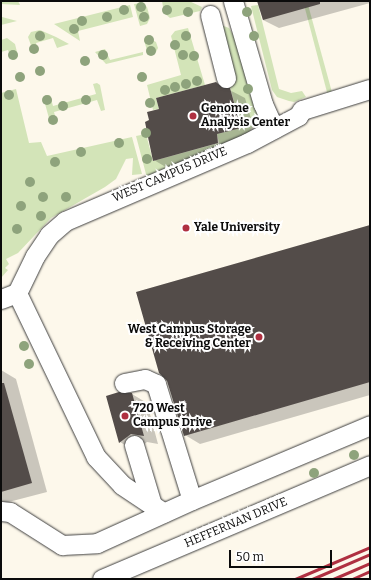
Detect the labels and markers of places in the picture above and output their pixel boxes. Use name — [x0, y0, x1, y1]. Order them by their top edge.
place label: Genome Analysis Center — [201, 102, 290, 130]
marker: Genome Analysis Center — [188, 111, 198, 121]
place label: Yale University — [194, 221, 280, 235]
marker: Yale University — [181, 223, 191, 233]
place label: West Campus Storage & Receiving Center — [128, 323, 251, 351]
marker: West Campus Storage & Receiving Center — [254, 332, 264, 342]
place label: 720 West Campus Drive — [133, 402, 212, 430]
marker: 720 West Campus Drive — [120, 411, 130, 421]

